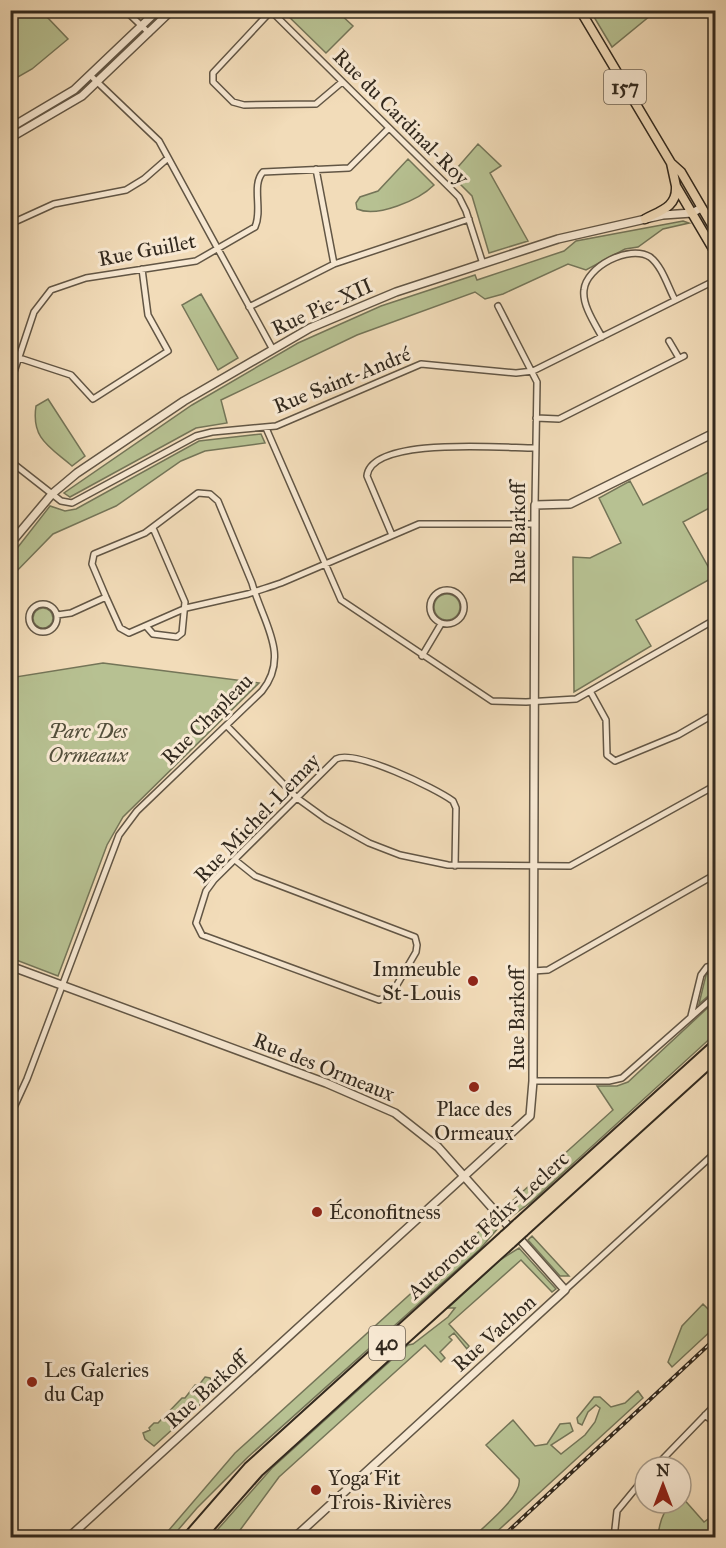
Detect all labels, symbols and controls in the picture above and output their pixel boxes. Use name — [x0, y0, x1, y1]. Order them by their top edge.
street label: Rue du Cardinal-Roy — [327, 43, 475, 191]
road number: 157 — [604, 70, 646, 104]
street label: Rue Guillet — [96, 228, 199, 272]
street label: Rue Pie-XII — [267, 272, 377, 342]
street label: Rue Saint-André — [270, 341, 415, 419]
street label: Rue Barkoff — [505, 478, 531, 584]
street label: Rue Chapleau — [156, 668, 258, 770]
park label: Parc Des Ormeaux — [48, 718, 128, 768]
street label: Rue Michel-Lemay — [189, 747, 326, 888]
place label: Immeuble St-Louis — [372, 956, 461, 1006]
street label: Rue Barkoff — [504, 964, 530, 1070]
marker: Immeuble St-Louis — [466, 974, 480, 988]
street label: Rue des Ormeaux — [250, 1027, 399, 1107]
marker: Place des Ormeaux — [467, 1080, 481, 1094]
place label: Place des Ormeaux — [434, 1096, 514, 1146]
street label: Autoroute Félix-Leclerc — [401, 1145, 575, 1305]
place label: Éconofitness — [329, 1198, 441, 1225]
marker: Éconofitness — [310, 1205, 324, 1219]
street label: Rue Vachon — [447, 1289, 541, 1377]
road number: 40 — [369, 1326, 405, 1360]
street label: Rue Barkoff — [159, 1344, 255, 1434]
place label: Les Galeries du Cap — [44, 1357, 149, 1407]
marker: Les Galeries du Cap — [25, 1375, 39, 1389]
north arrow — [633, 1455, 693, 1515]
text: N — [656, 1461, 670, 1480]
place label: Yoga Fit Trois-Rivières — [328, 1465, 452, 1515]
marker: Yoga Fit Trois-Rivières — [309, 1483, 323, 1497]

